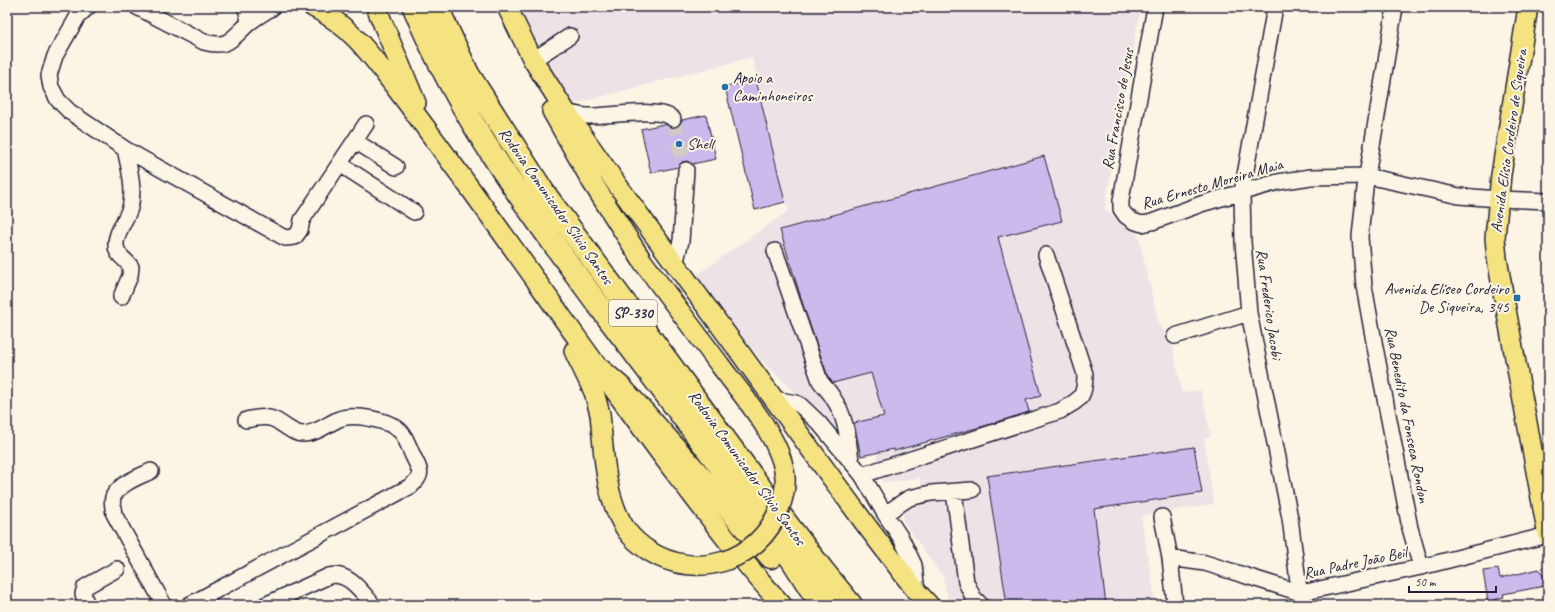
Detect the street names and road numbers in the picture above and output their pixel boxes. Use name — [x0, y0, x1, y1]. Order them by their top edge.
street label: Rua Francisco de Jesus — [1097, 45, 1139, 171]
street label: Avenida Elísio Cordeiro de Siqueira — [1486, 47, 1532, 234]
street label: Rodovia Comunicador Silvio Santos — [494, 124, 619, 290]
street label: Rua Ernesto Moreira Maia — [1139, 154, 1286, 214]
street label: Rua Frederico Jacobi — [1251, 248, 1287, 362]
road number: SP-330 — [609, 300, 657, 326]
street label: Rua Benedito da Fonseca Rondon — [1380, 325, 1434, 505]
street label: Rodovia Comunicador Silvio Santos — [684, 387, 811, 551]
street label: Rua Padre João Beil — [1302, 542, 1412, 584]

